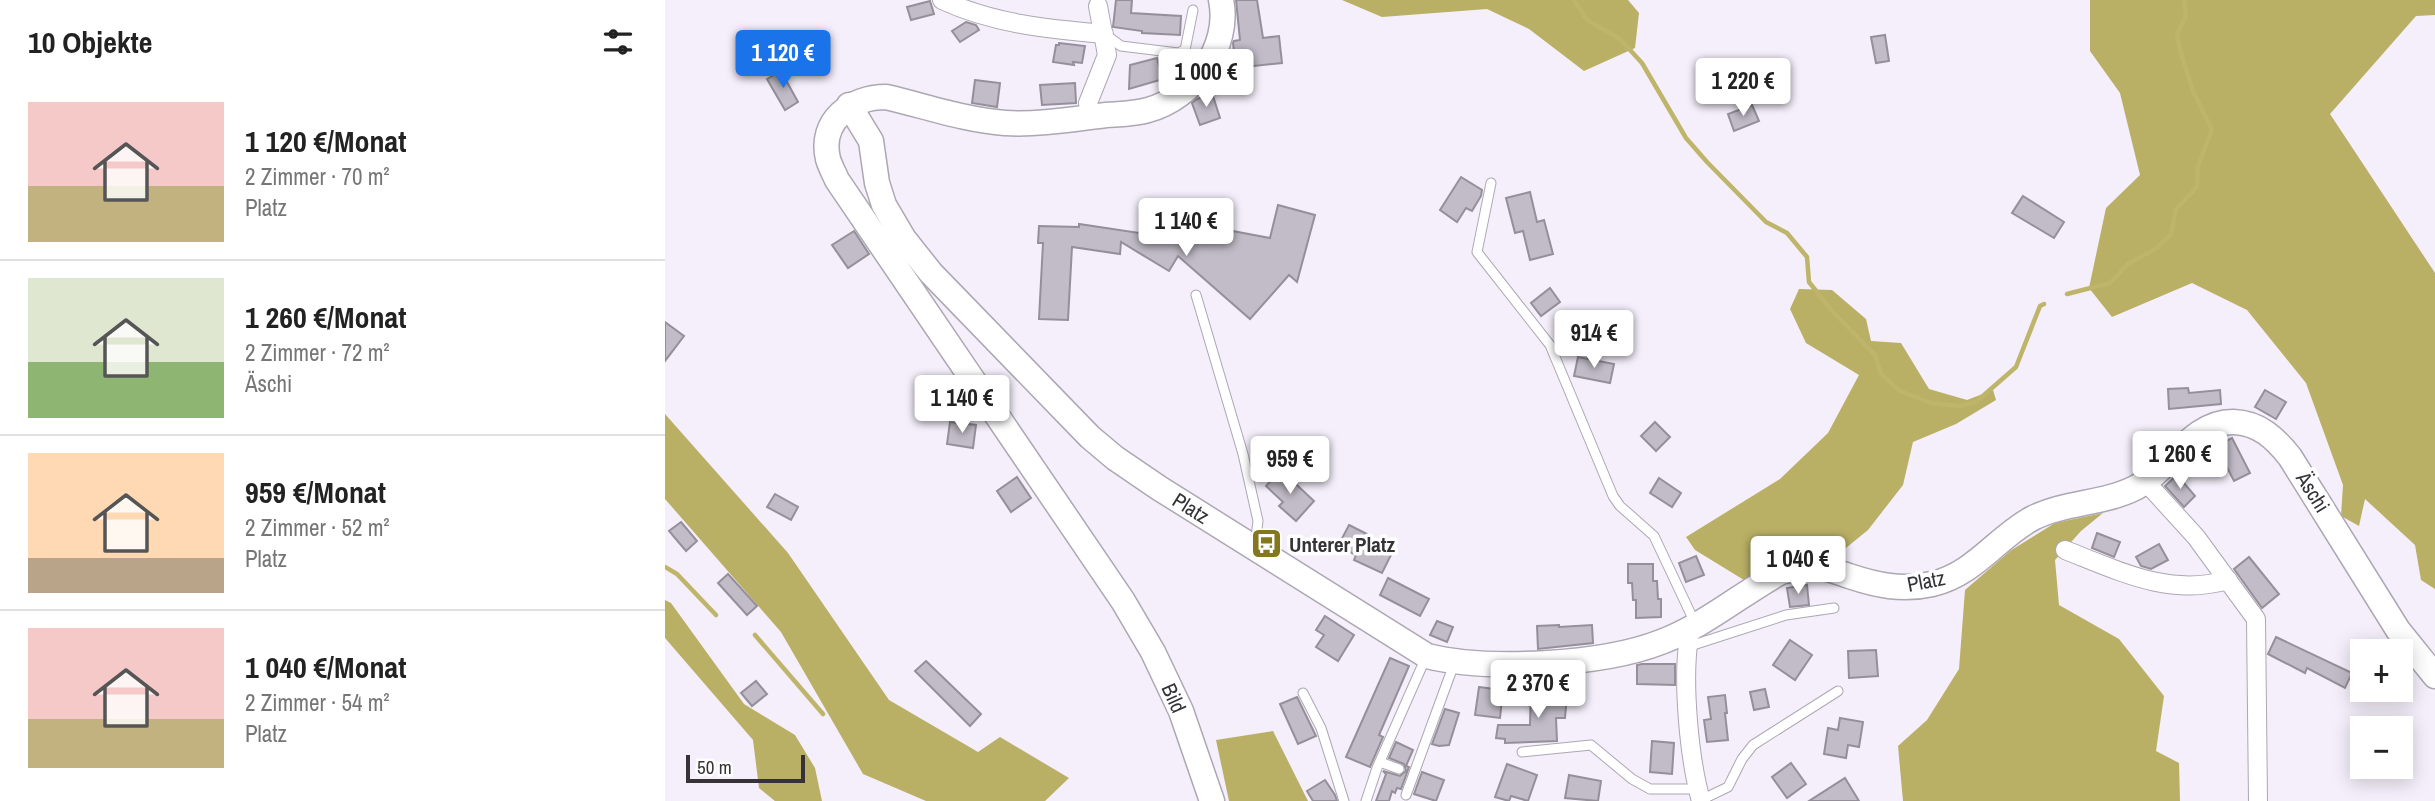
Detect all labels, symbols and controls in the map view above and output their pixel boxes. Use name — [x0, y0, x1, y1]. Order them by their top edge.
text: 10 Objekte — [28, 22, 152, 62]
icon: filters — [599, 23, 637, 61]
pin: 1 120 € — [718, 31, 848, 90]
text: 1 120 € — [752, 37, 814, 68]
pin: 1 000 € — [1141, 50, 1271, 109]
text: 1 000 € — [1175, 56, 1237, 87]
pin: 1 220 € — [1678, 58, 1808, 118]
text: 1 220 € — [1712, 65, 1774, 96]
text: 1 120 €/Monat — [245, 121, 406, 161]
icon: home — [84, 130, 168, 214]
text: 2 Zimmer · 70 m² — [245, 161, 390, 192]
text: Platz — [245, 192, 287, 223]
pin: 1 140 € — [1121, 198, 1251, 258]
text: 1 140 € — [1155, 205, 1217, 236]
text: 1 260 €/Monat — [245, 297, 406, 337]
icon: home — [84, 306, 168, 390]
pin: 914 € — [1545, 310, 1643, 370]
text: 914 € — [1570, 317, 1618, 348]
text: 2 Zimmer · 72 m² — [245, 337, 390, 368]
text: Äschi — [245, 368, 292, 399]
pin: 1 140 € — [897, 376, 1027, 435]
text: 1 140 € — [931, 382, 993, 413]
pin: 1 260 € — [2115, 432, 2245, 491]
pin: 959 € — [1241, 436, 1339, 496]
text: 1 260 € — [2149, 438, 2211, 469]
text: 959 € — [1266, 443, 1314, 474]
street label: Äschi — [2289, 465, 2337, 518]
text: 959 €/Monat — [245, 472, 386, 512]
icon: home — [84, 481, 168, 565]
street label: Platz — [1167, 486, 1215, 531]
text: 2 Zimmer · 52 m² — [245, 512, 390, 543]
bus stop icon: Unterer Platz — [1249, 527, 1283, 561]
place label: Unterer Platz — [1289, 530, 1396, 559]
pin: 1 040 € — [1733, 536, 1863, 596]
text: Platz — [245, 543, 287, 574]
text: 1 040 € — [1767, 543, 1829, 574]
street label: Platz — [1904, 563, 1948, 599]
map controls — [2350, 639, 2413, 779]
button: + — [2350, 639, 2413, 702]
text: 1 040 €/Monat — [245, 647, 406, 687]
icon: home — [84, 656, 168, 740]
pin: 2 370 € — [1473, 660, 1603, 720]
text: 2 370 € — [1507, 667, 1569, 698]
street label: Bild — [1155, 679, 1193, 717]
text: 2 Zimmer · 54 m² — [245, 687, 390, 718]
button: − — [2350, 716, 2413, 779]
text: Platz — [245, 718, 287, 749]
scale bar — [686, 752, 805, 784]
text: 50 m — [697, 754, 732, 780]

